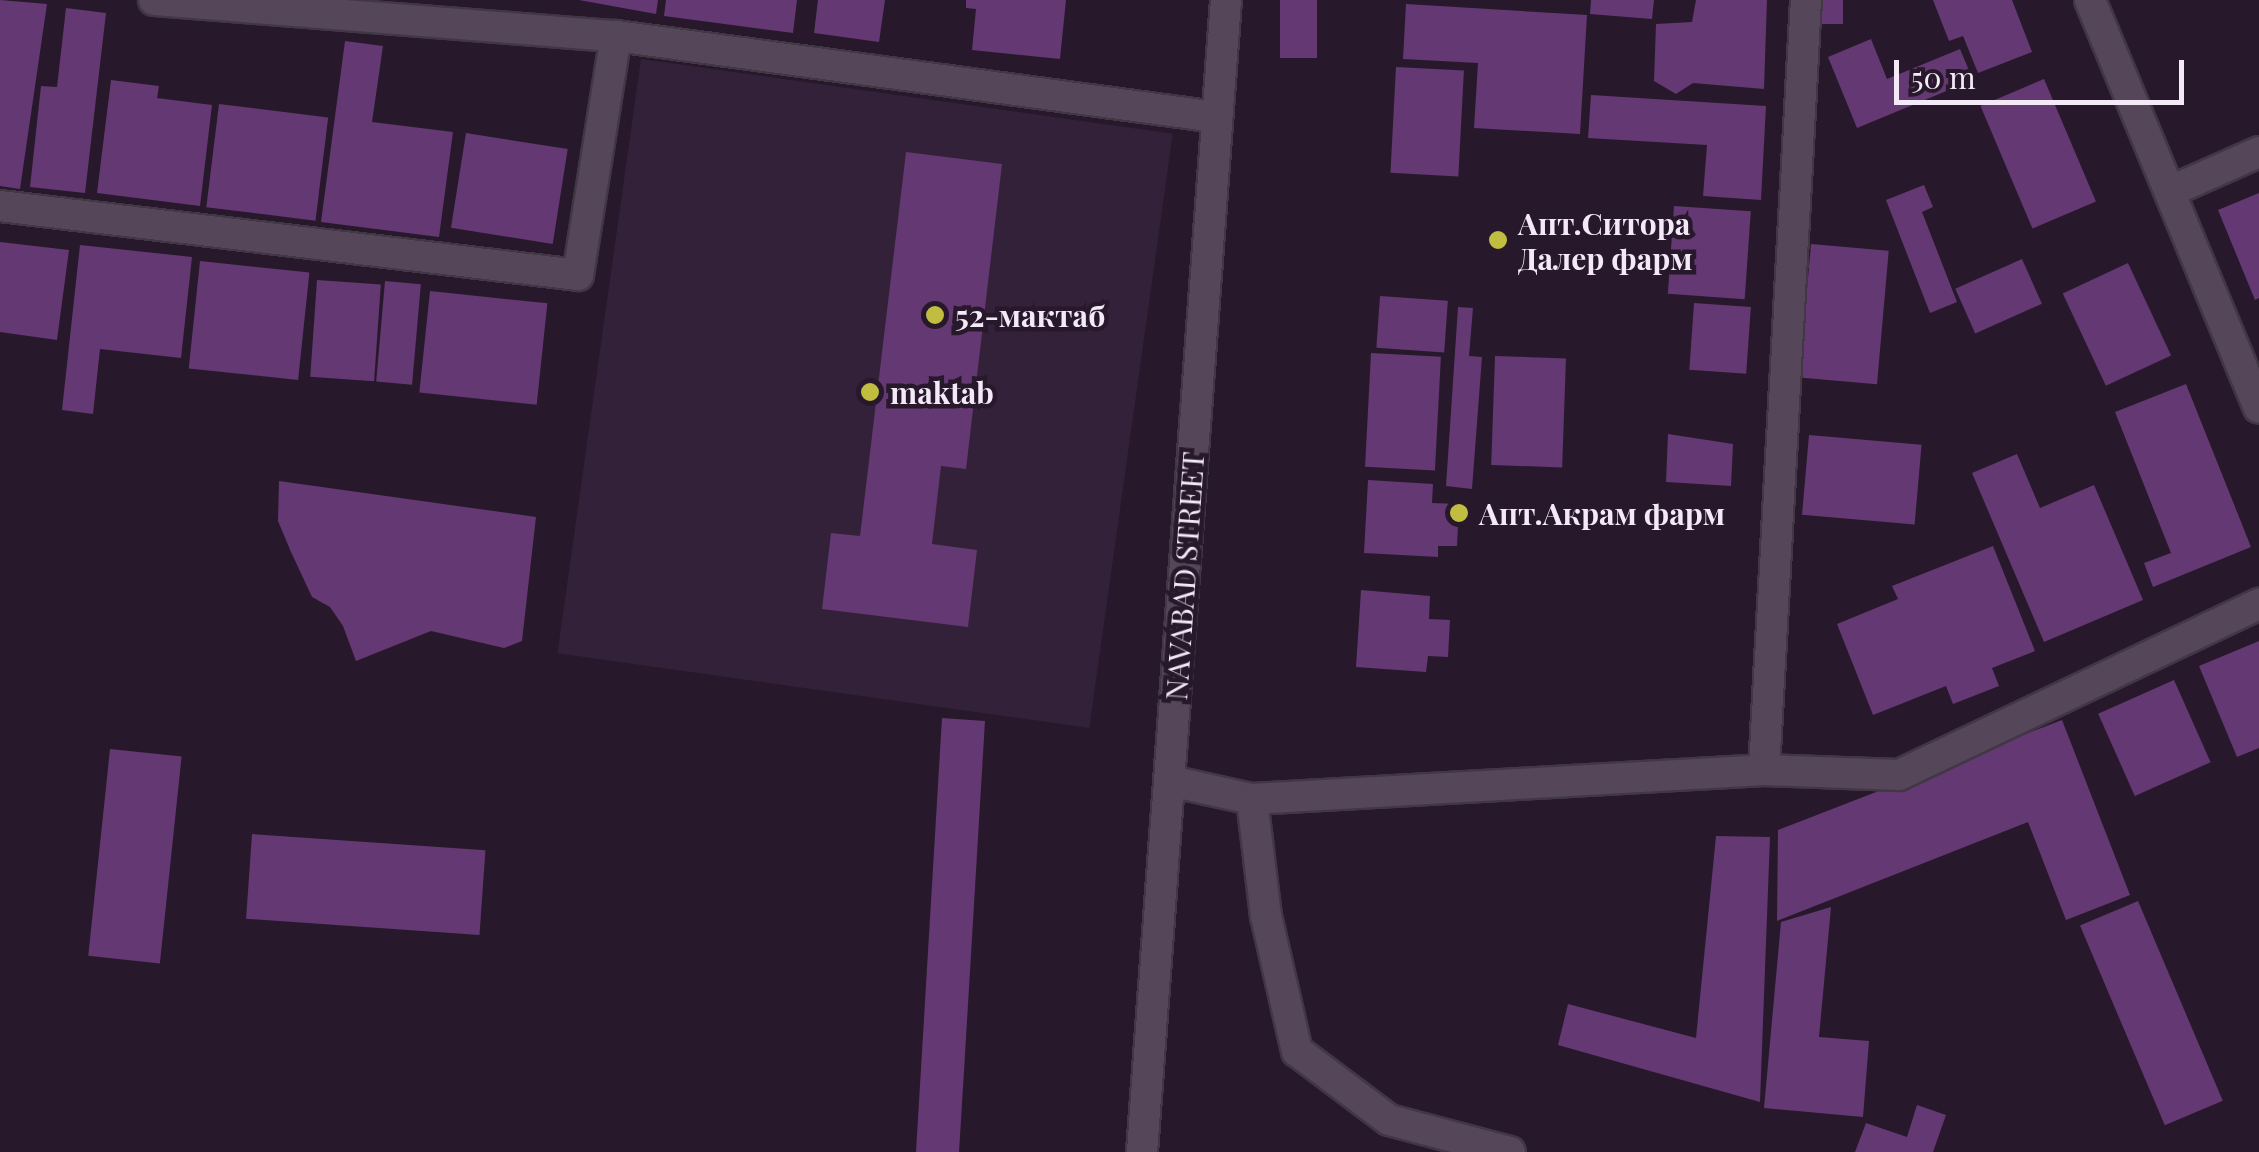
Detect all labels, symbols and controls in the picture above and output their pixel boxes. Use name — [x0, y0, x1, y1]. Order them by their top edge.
scale bar — [1899, 40, 2189, 102]
text: 50 m — [1911, 57, 1976, 97]
place label: Апт.Ситора Далер фарм — [1518, 205, 1693, 276]
marker: Апт.Ситора Далер фарм — [1487, 229, 1509, 251]
place label: 52-мактаб — [955, 297, 1105, 333]
marker: 52-мактаб — [924, 304, 946, 326]
place label: maktab — [890, 374, 994, 410]
marker: maktab — [859, 381, 881, 403]
street label: NAVABAD STREET — [1157, 451, 1211, 701]
place label: Апт.Акрам фарм — [1479, 495, 1725, 531]
marker: Апт.Акрам фарм — [1448, 502, 1470, 524]

